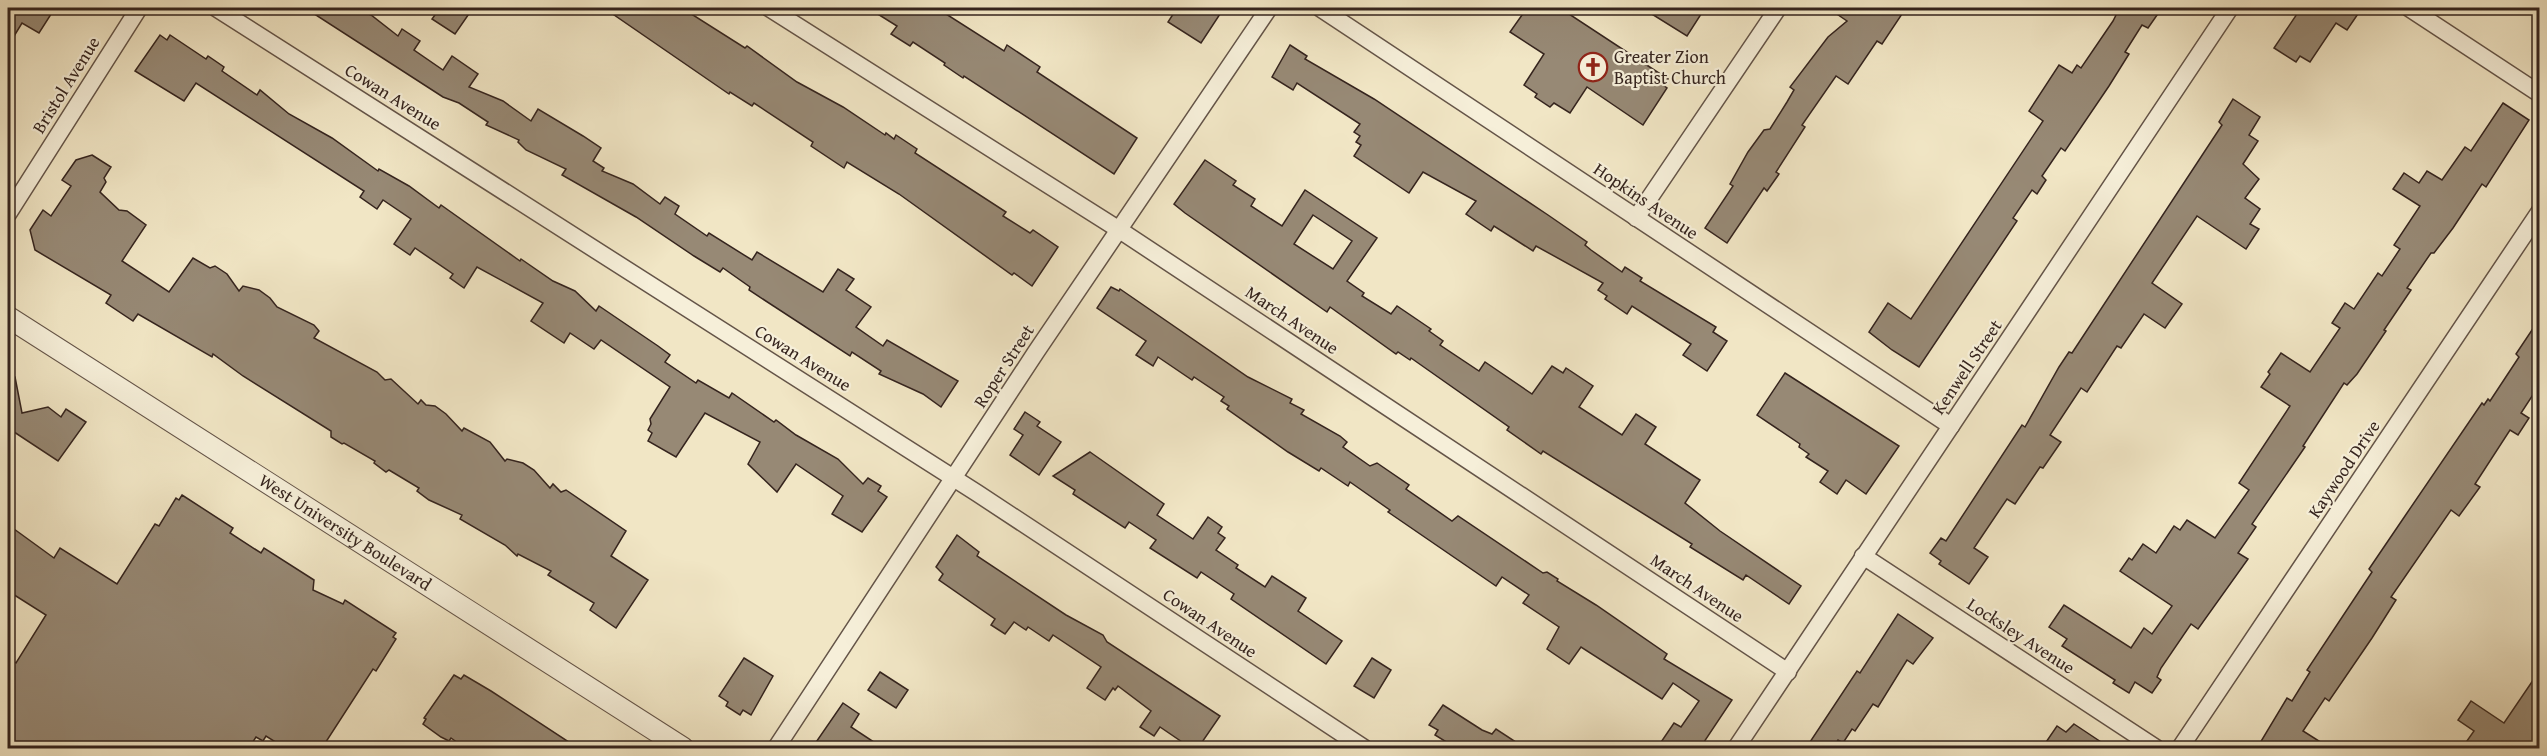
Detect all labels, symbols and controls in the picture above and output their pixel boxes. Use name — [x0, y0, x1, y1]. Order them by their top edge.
street label: Bristol Avenue — [25, 31, 106, 138]
place label: Greater Zion Baptist Church — [1614, 43, 1726, 91]
church icon: Greater Zion Baptist Church — [1577, 51, 1609, 83]
street label: Cowan Avenue — [340, 56, 447, 137]
street label: Hopkins Avenue — [1588, 155, 1704, 246]
street label: March Avenue — [1240, 278, 1344, 361]
street label: Kenwell Street — [1925, 313, 2009, 420]
street label: Cowan Avenue — [750, 317, 857, 398]
street label: Roper Street — [966, 318, 1041, 413]
street label: Kaywood Drive — [2301, 414, 2386, 523]
street label: West University Boulevard — [254, 467, 437, 597]
street label: March Avenue — [1645, 546, 1749, 629]
street label: Cowan Avenue — [1158, 581, 1263, 664]
street label: Locksley Avenue — [1962, 591, 2080, 681]

